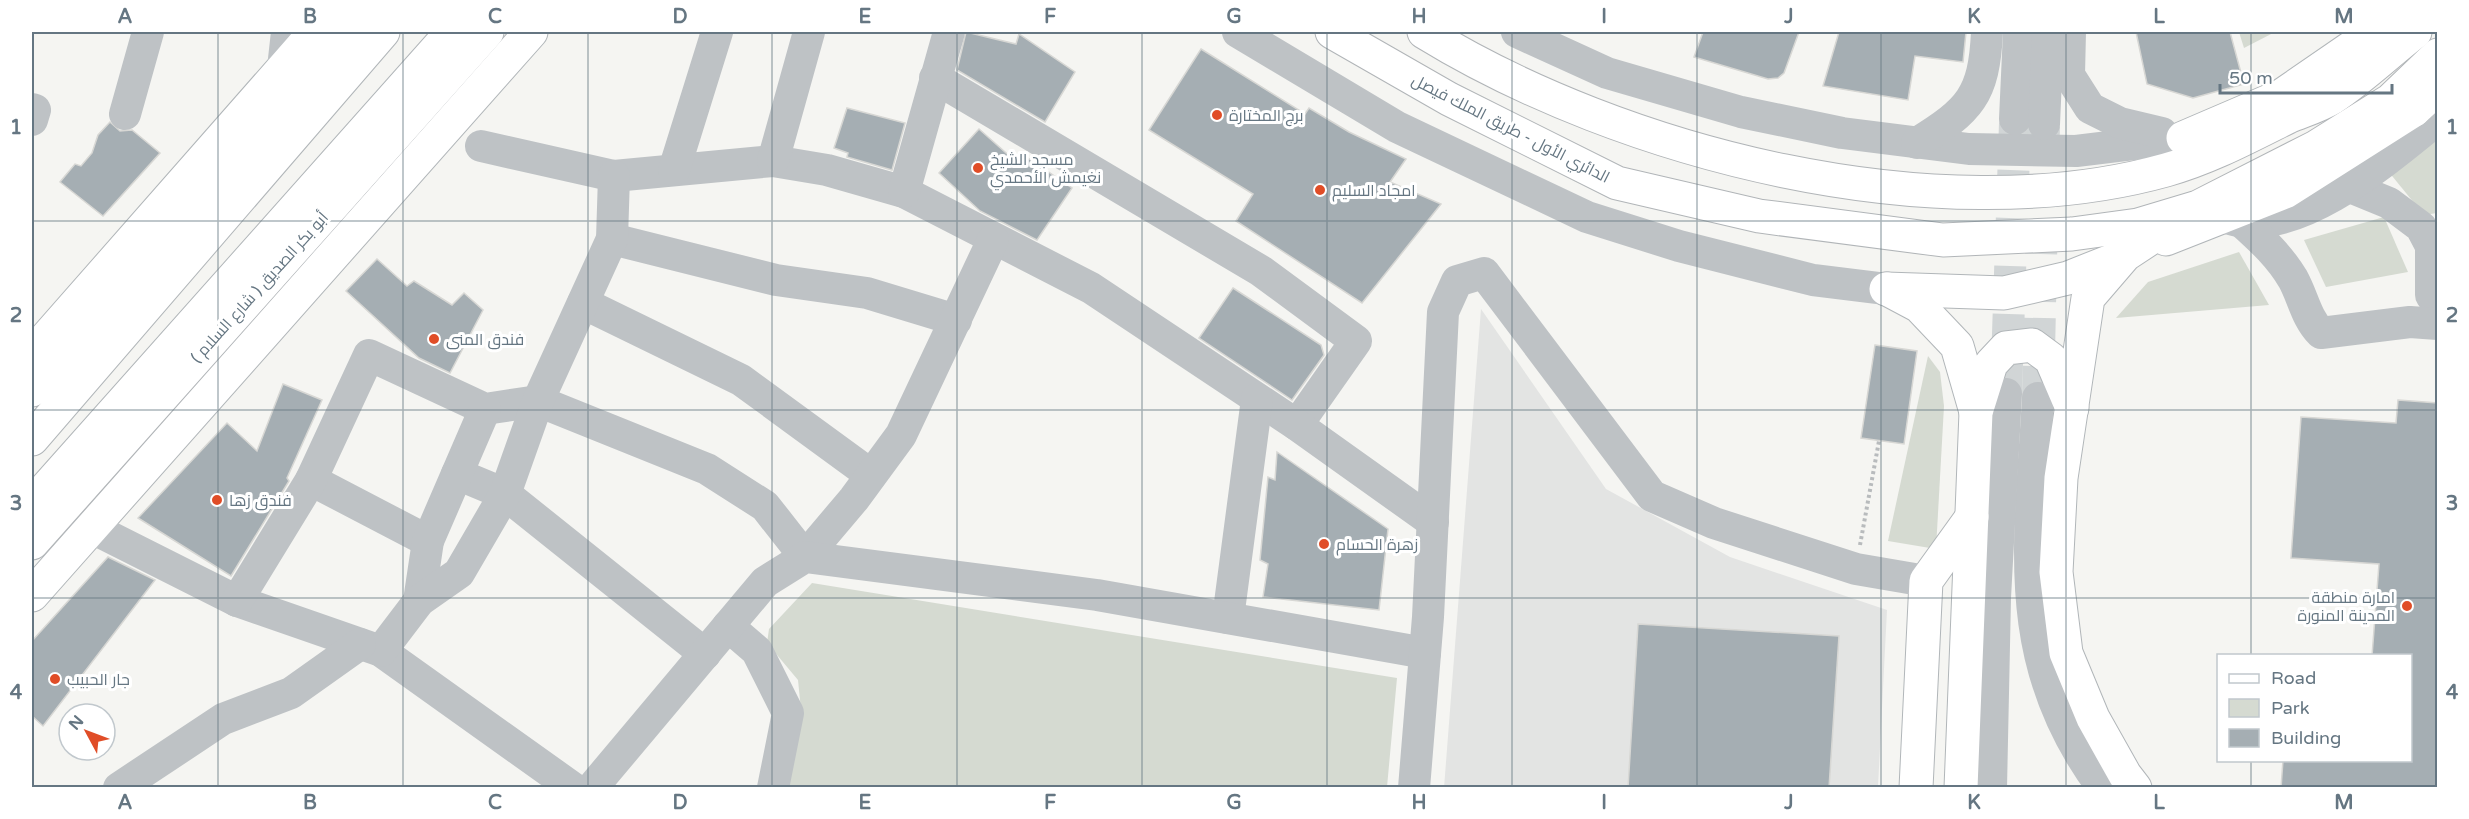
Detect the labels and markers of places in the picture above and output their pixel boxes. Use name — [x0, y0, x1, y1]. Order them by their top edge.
place label: برج المختارة — [1229, 106, 1304, 127]
marker: برج المختارة — [1210, 108, 1224, 122]
place label: مسجد الشيخ نغيمش الأحمدي — [990, 150, 1101, 191]
marker: مسجد الشيخ نغيمش الأحمدي — [971, 161, 985, 175]
place label: امجاد السلیم — [1332, 181, 1415, 202]
marker: امجاد السلیم — [1313, 183, 1327, 197]
place label: فندق المنى — [446, 330, 524, 350]
marker: فندق المنى — [427, 332, 441, 346]
place label: فندق زها — [229, 491, 292, 511]
marker: فندق زها — [210, 493, 224, 507]
place label: زهرة الحسام — [1336, 535, 1418, 556]
marker: زهرة الحسام — [1317, 537, 1331, 551]
place label: امارة منطقة المدينة المنورة — [2298, 588, 2395, 626]
marker: امارة منطقة المدينة المنورة — [2400, 599, 2414, 613]
place label: جار الحبيب — [67, 670, 130, 690]
marker: جار الحبيب — [48, 672, 62, 686]

